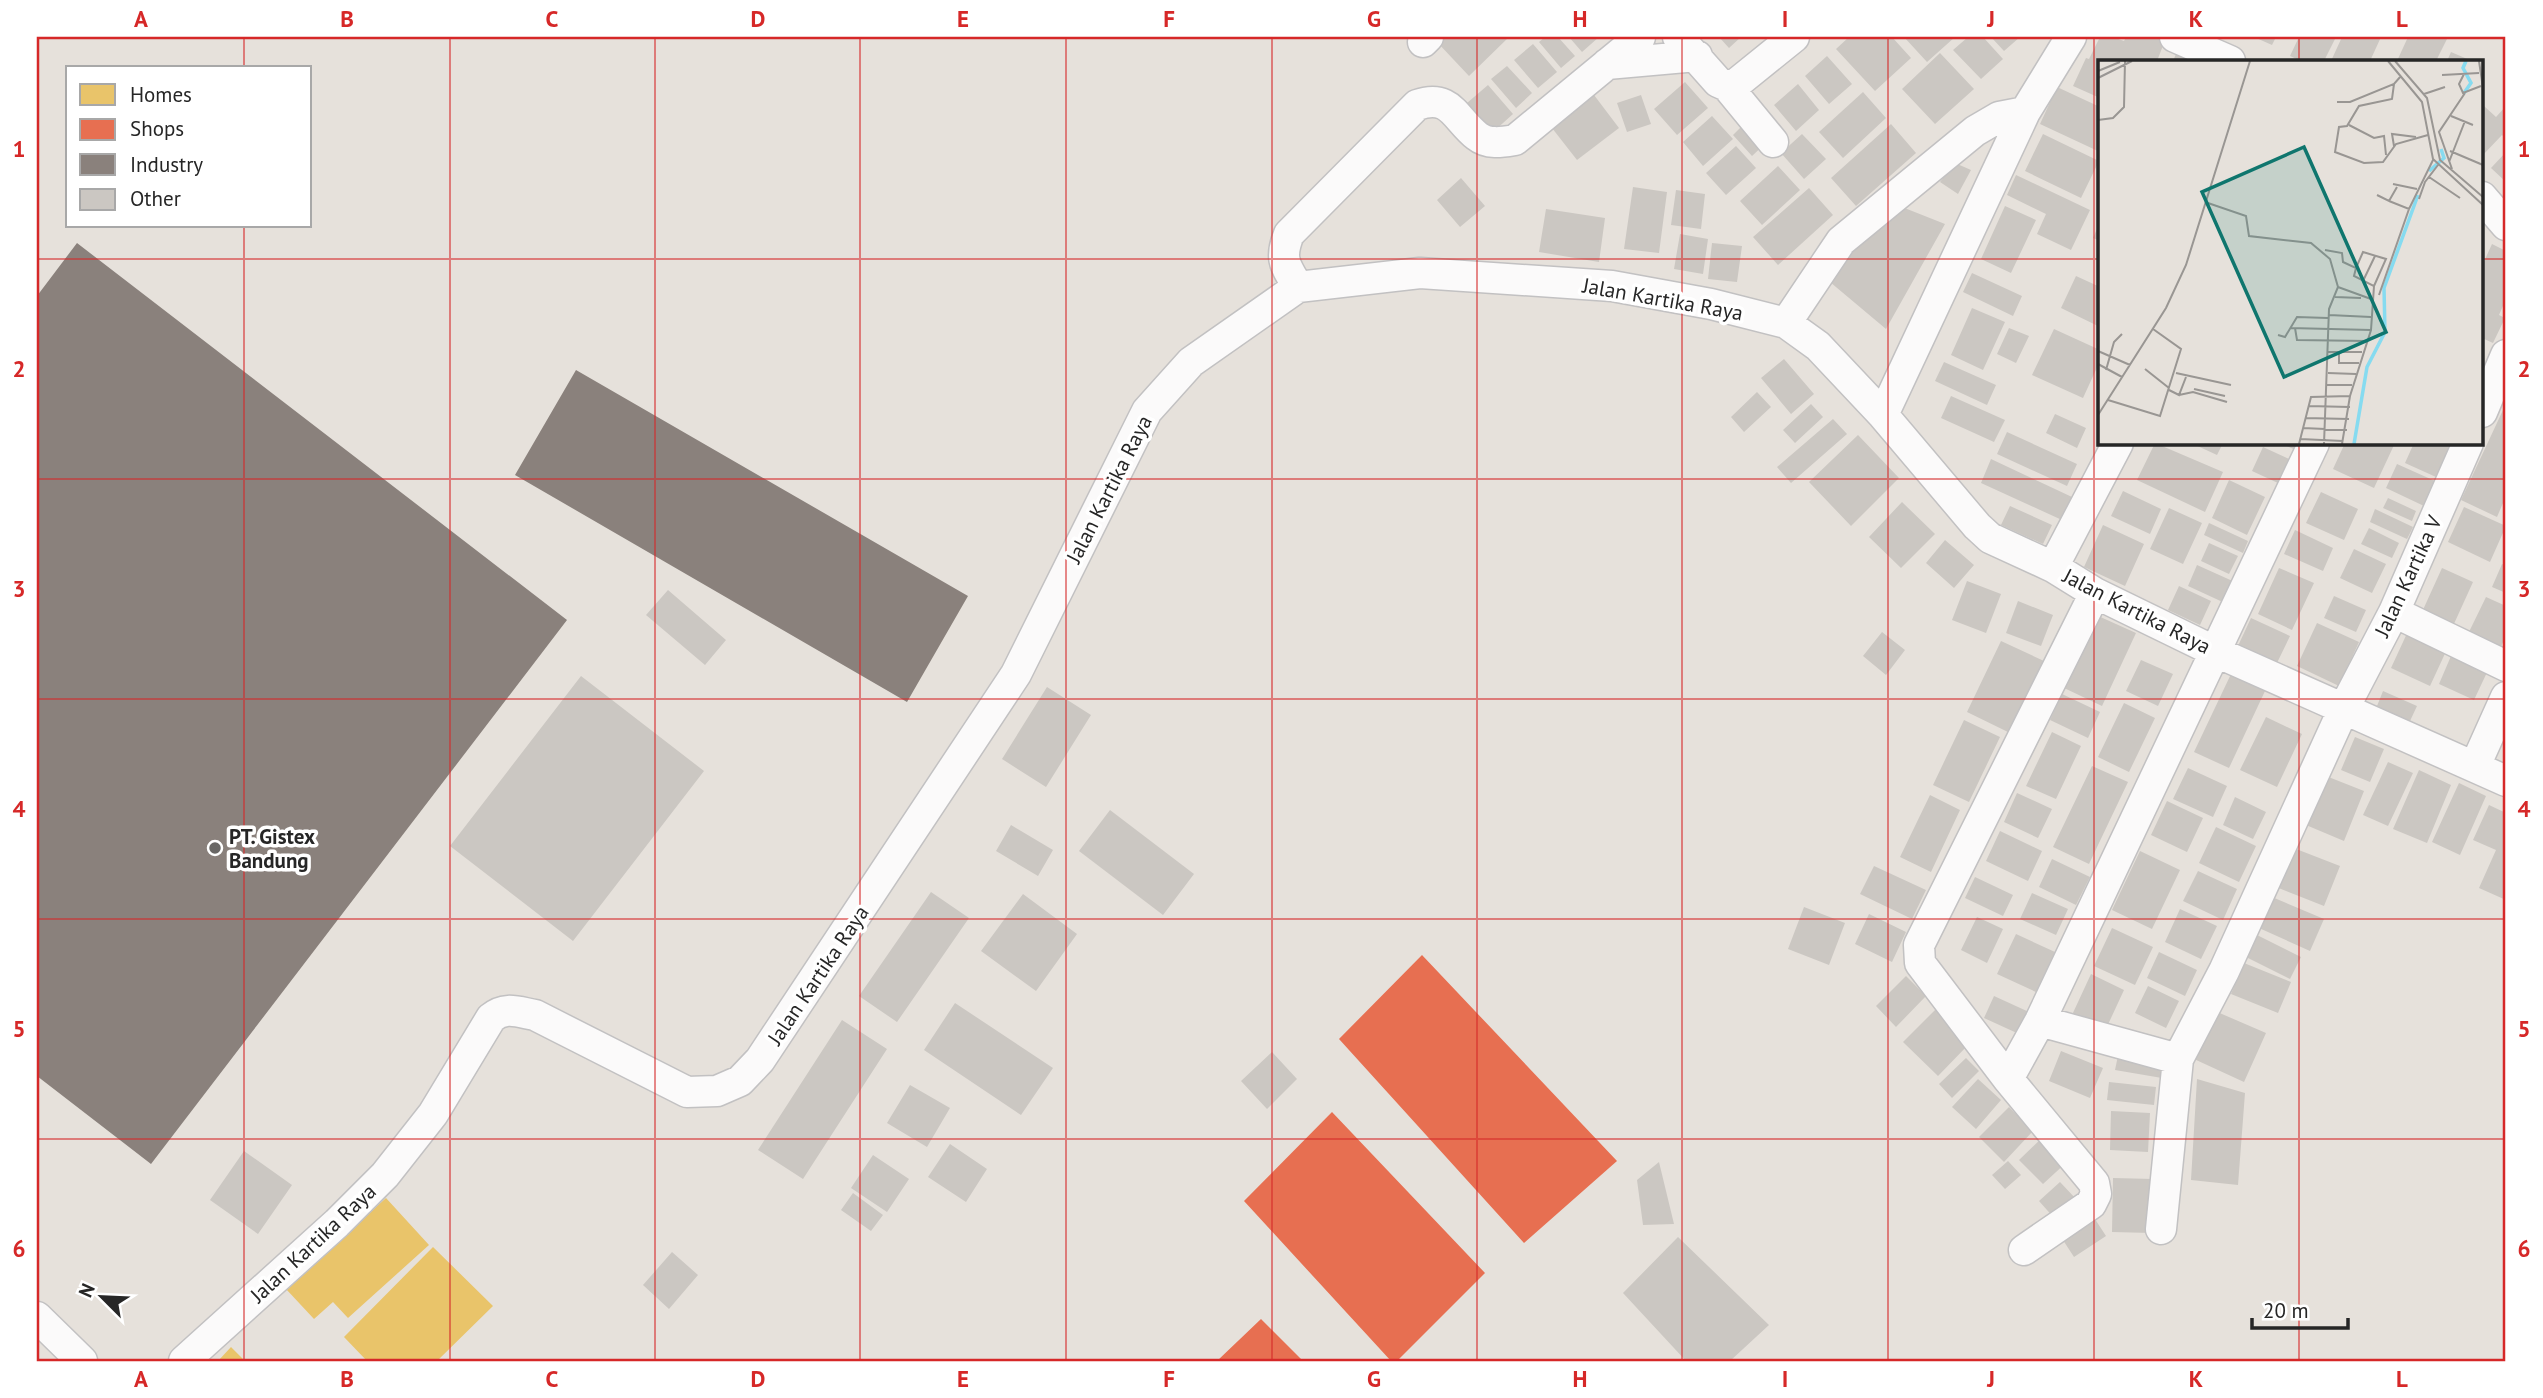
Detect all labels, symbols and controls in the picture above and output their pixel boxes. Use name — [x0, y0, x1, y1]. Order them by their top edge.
text: A — [134, 4, 148, 33]
text: B — [340, 4, 354, 33]
text: C — [546, 4, 559, 33]
text: D — [751, 4, 765, 33]
text: E — [957, 4, 969, 33]
text: F — [1163, 4, 1175, 33]
text: G — [1367, 4, 1381, 33]
text: H — [1573, 4, 1587, 33]
text: I — [1782, 4, 1788, 33]
text: J — [1986, 4, 1995, 33]
text: K — [2189, 4, 2203, 33]
text: L — [2396, 4, 2408, 33]
inset map — [2098, 60, 2484, 444]
legend — [66, 66, 312, 228]
text: Homes — [130, 81, 192, 108]
text: Shops — [130, 115, 184, 142]
text: 1 — [12, 134, 26, 163]
text: 1 — [2517, 134, 2531, 163]
text: Industry — [130, 151, 203, 178]
text: Other — [130, 185, 181, 212]
street label: Jalan Kartika Raya — [1580, 271, 1745, 326]
text: 2 — [12, 354, 26, 383]
text: 2 — [2517, 354, 2531, 383]
street label: Jalan Kartika Raya — [1060, 411, 1158, 568]
street label: Jalan Kartika V — [2368, 511, 2448, 642]
street label: Jalan Kartika Raya — [2058, 562, 2215, 660]
text: 3 — [12, 574, 26, 603]
text: 3 — [2517, 574, 2531, 603]
text: 4 — [12, 794, 26, 823]
text: 4 — [2517, 794, 2531, 823]
place label: PT. Gistex Bandung — [229, 823, 315, 874]
marker: PT. Gistex Bandung — [207, 840, 223, 856]
street label: Jalan Kartika Raya — [761, 900, 875, 1051]
text: 5 — [12, 1014, 26, 1043]
text: 5 — [2517, 1014, 2531, 1043]
street label: Jalan Kartika Raya — [244, 1178, 382, 1309]
text: 6 — [12, 1234, 26, 1263]
text: 6 — [2517, 1234, 2531, 1263]
north arrow — [66, 1262, 136, 1332]
text: N — [73, 1280, 100, 1301]
scale bar — [2252, 1286, 2349, 1330]
text: 20 m — [2263, 1297, 2309, 1324]
text: A — [134, 1364, 148, 1393]
text: B — [340, 1364, 354, 1393]
text: C — [546, 1364, 559, 1393]
text: D — [751, 1364, 765, 1393]
text: E — [957, 1364, 969, 1393]
text: F — [1163, 1364, 1175, 1393]
text: G — [1367, 1364, 1381, 1393]
text: H — [1573, 1364, 1587, 1393]
text: I — [1782, 1364, 1788, 1393]
text: J — [1986, 1364, 1995, 1393]
text: K — [2189, 1364, 2203, 1393]
text: L — [2396, 1364, 2408, 1393]

